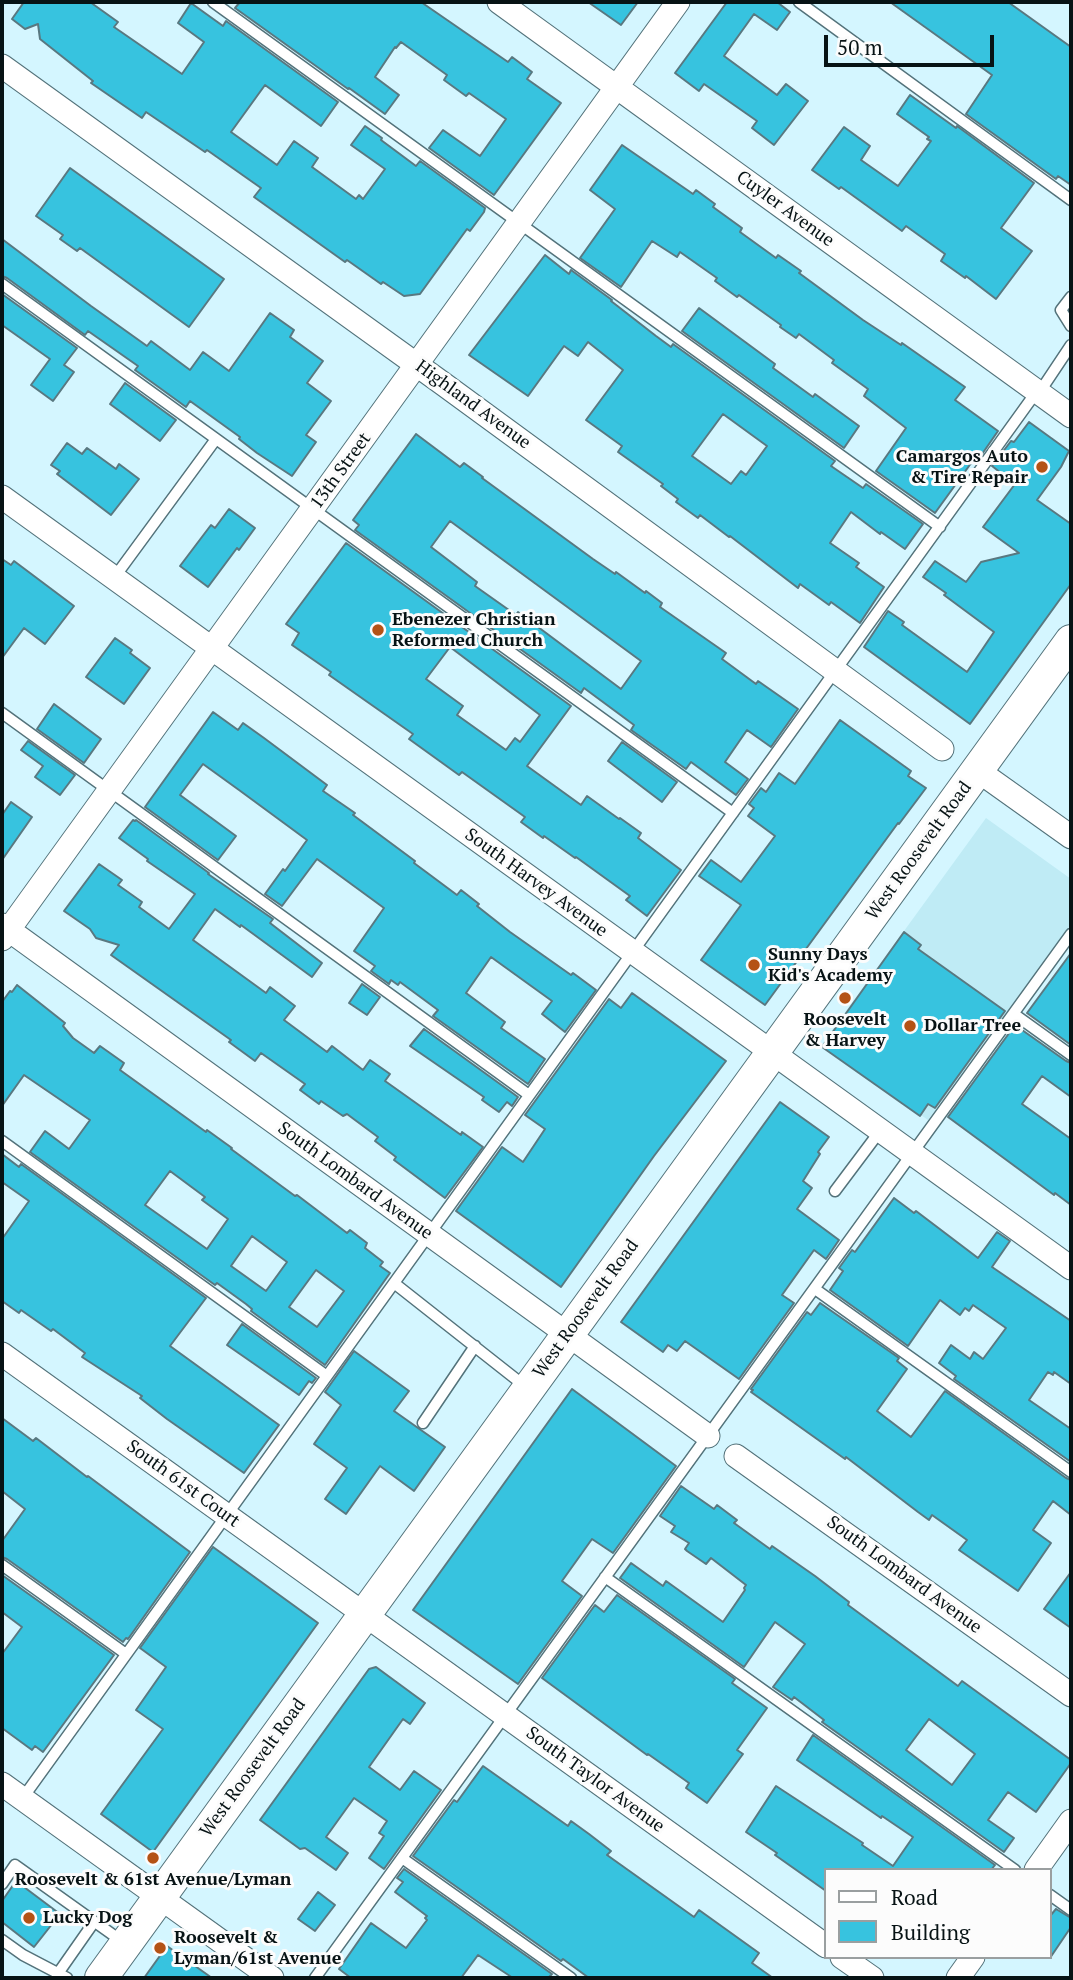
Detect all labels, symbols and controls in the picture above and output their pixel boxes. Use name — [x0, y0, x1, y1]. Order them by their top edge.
scale bar — [828, 21, 998, 65]
text: 50 m — [837, 33, 883, 61]
street label: Cuyler Avenue — [732, 166, 838, 252]
street label: Highland Avenue — [411, 356, 535, 454]
street label: 13th Street — [306, 429, 376, 513]
place label: Camargos Auto & Tire Repair — [896, 446, 1028, 489]
marker: Camargos Auto & Tire Repair — [1034, 459, 1050, 475]
place label: Ebenezer Christian Reformed Church — [392, 609, 555, 652]
marker: Ebenezer Christian Reformed Church — [370, 622, 386, 638]
street label: West Roosevelt Road — [862, 778, 976, 924]
street label: South Harvey Avenue — [461, 824, 611, 942]
place label: Sunny Days Kid's Academy — [768, 944, 892, 986]
marker: Sunny Days Kid's Academy — [746, 957, 762, 973]
marker: Roosevelt & Harvey — [837, 990, 853, 1006]
place label: Roosevelt & Harvey — [803, 1009, 887, 1052]
place label: Dollar Tree — [924, 1015, 1021, 1037]
marker: Dollar Tree — [902, 1018, 918, 1034]
street label: South Lombard Avenue — [273, 1118, 437, 1244]
street label: West Roosevelt Road — [529, 1236, 643, 1382]
street label: South 61st Court — [122, 1436, 244, 1532]
street label: South Lombard Avenue — [822, 1512, 986, 1638]
street label: West Roosevelt Road — [196, 1695, 310, 1841]
street label: South Taylor Avenue — [522, 1722, 668, 1838]
marker: Roosevelt & 61st Avenue/Lyman — [145, 1850, 161, 1866]
legend — [824, 1868, 1052, 1959]
place label: Roosevelt & 61st Avenue/Lyman — [15, 1869, 291, 1891]
text: Road — [891, 1883, 938, 1911]
place label: Lucky Dog — [43, 1907, 132, 1929]
marker: Lucky Dog — [21, 1910, 37, 1926]
text: Building — [891, 1918, 970, 1946]
place label: Roosevelt & Lyman/61st Avenue — [174, 1927, 341, 1969]
marker: Roosevelt & Lyman/61st Avenue — [152, 1940, 168, 1956]

